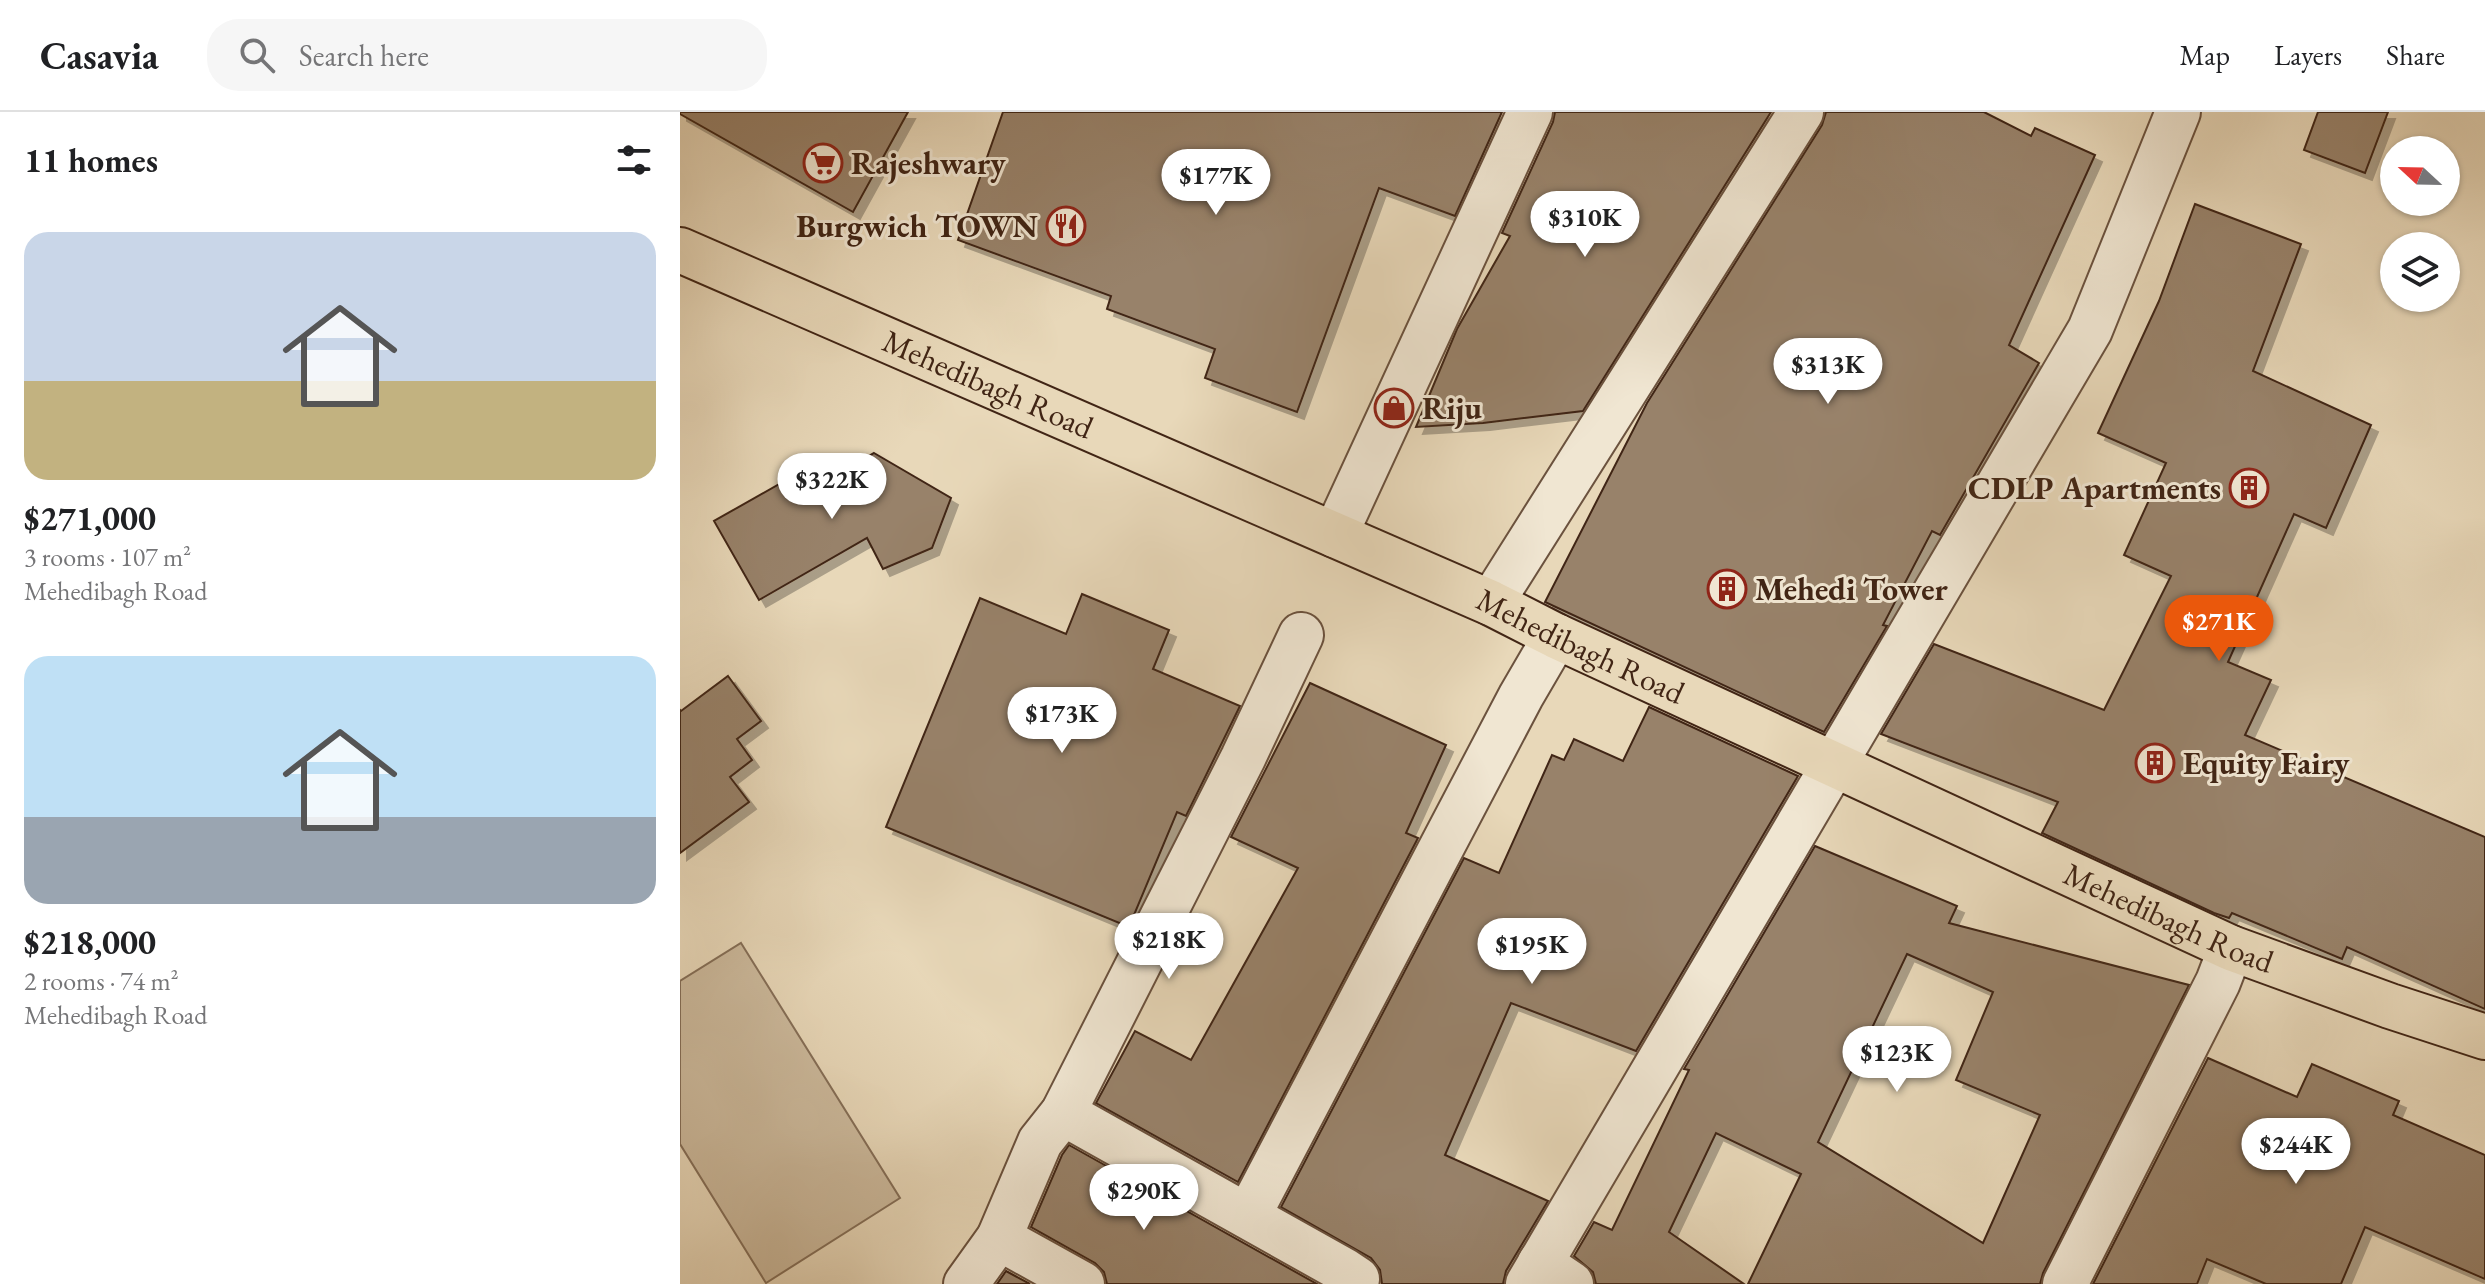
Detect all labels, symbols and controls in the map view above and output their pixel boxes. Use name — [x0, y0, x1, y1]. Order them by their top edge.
search box — [207, 19, 767, 91]
text: Casavia — [40, 31, 159, 80]
icon: search — [235, 33, 279, 77]
text: Search here — [299, 36, 429, 75]
text: Map — [2180, 37, 2230, 73]
text: Layers — [2274, 37, 2342, 73]
text: Share — [2386, 37, 2445, 73]
north arrow — [2380, 136, 2460, 216]
map controls — [2380, 136, 2460, 312]
text: 11 homes — [24, 138, 158, 182]
icon: filters — [612, 138, 656, 182]
supermarket icon: Rajeshwary — [802, 142, 844, 184]
place label: Rajeshwary — [851, 142, 1006, 184]
pin: $177K — [1160, 149, 1272, 217]
text: $177K — [1179, 158, 1253, 192]
pin: $310K — [1529, 191, 1641, 259]
text: $310K — [1548, 200, 1622, 234]
place label: Burgwich TOWN — [796, 205, 1038, 247]
restaurant icon: Burgwich TOWN — [1045, 205, 1087, 247]
button: layers — [2380, 232, 2460, 312]
icon: home — [268, 284, 412, 428]
street label: Mehedibagh Road — [876, 320, 1101, 449]
pin: $313K — [1772, 338, 1884, 406]
text: $313K — [1791, 347, 1865, 381]
shop icon: Riju — [1373, 387, 1415, 429]
place label: Riju — [1422, 387, 1482, 429]
pin: $322K — [776, 453, 888, 521]
text: $322K — [795, 462, 869, 496]
place label: CDLP Apartments — [1968, 467, 2221, 509]
building icon: CDLP Apartments — [2228, 467, 2270, 509]
text: $271,000 — [24, 496, 156, 540]
text: 3 rooms · 107 m² — [24, 540, 191, 574]
building icon: Mehedi Tower — [1706, 568, 1748, 610]
place label: Mehedi Tower — [1755, 568, 1949, 610]
text: Mehedibagh Road — [24, 574, 207, 608]
street label: Mehedibagh Road — [1470, 578, 1692, 714]
pin: $271K — [2163, 595, 2275, 663]
text: $271K — [2182, 604, 2256, 638]
pin: $173K — [1006, 687, 1118, 755]
text: $173K — [1025, 696, 1099, 730]
icon: home — [268, 708, 412, 852]
building icon: Equity Fairy — [2134, 742, 2176, 784]
place label: Equity Fairy — [2183, 742, 2350, 784]
street label: Mehedibagh Road — [2057, 853, 2280, 983]
pin: $218K — [1113, 913, 1225, 981]
pin: $195K — [1476, 918, 1588, 986]
text: $218,000 — [24, 920, 156, 964]
text: $218K — [1132, 922, 1206, 956]
text: $195K — [1495, 927, 1569, 961]
text: 2 rooms · 74 m² — [24, 964, 179, 998]
text: Mehedibagh Road — [24, 998, 207, 1032]
pin: $123K — [1841, 1026, 1953, 1094]
text: $123K — [1860, 1035, 1934, 1069]
pin: $244K — [2240, 1118, 2352, 1186]
text: $244K — [2259, 1127, 2333, 1161]
pin: $290K — [1088, 1164, 1200, 1232]
text: $290K — [1107, 1173, 1181, 1207]

